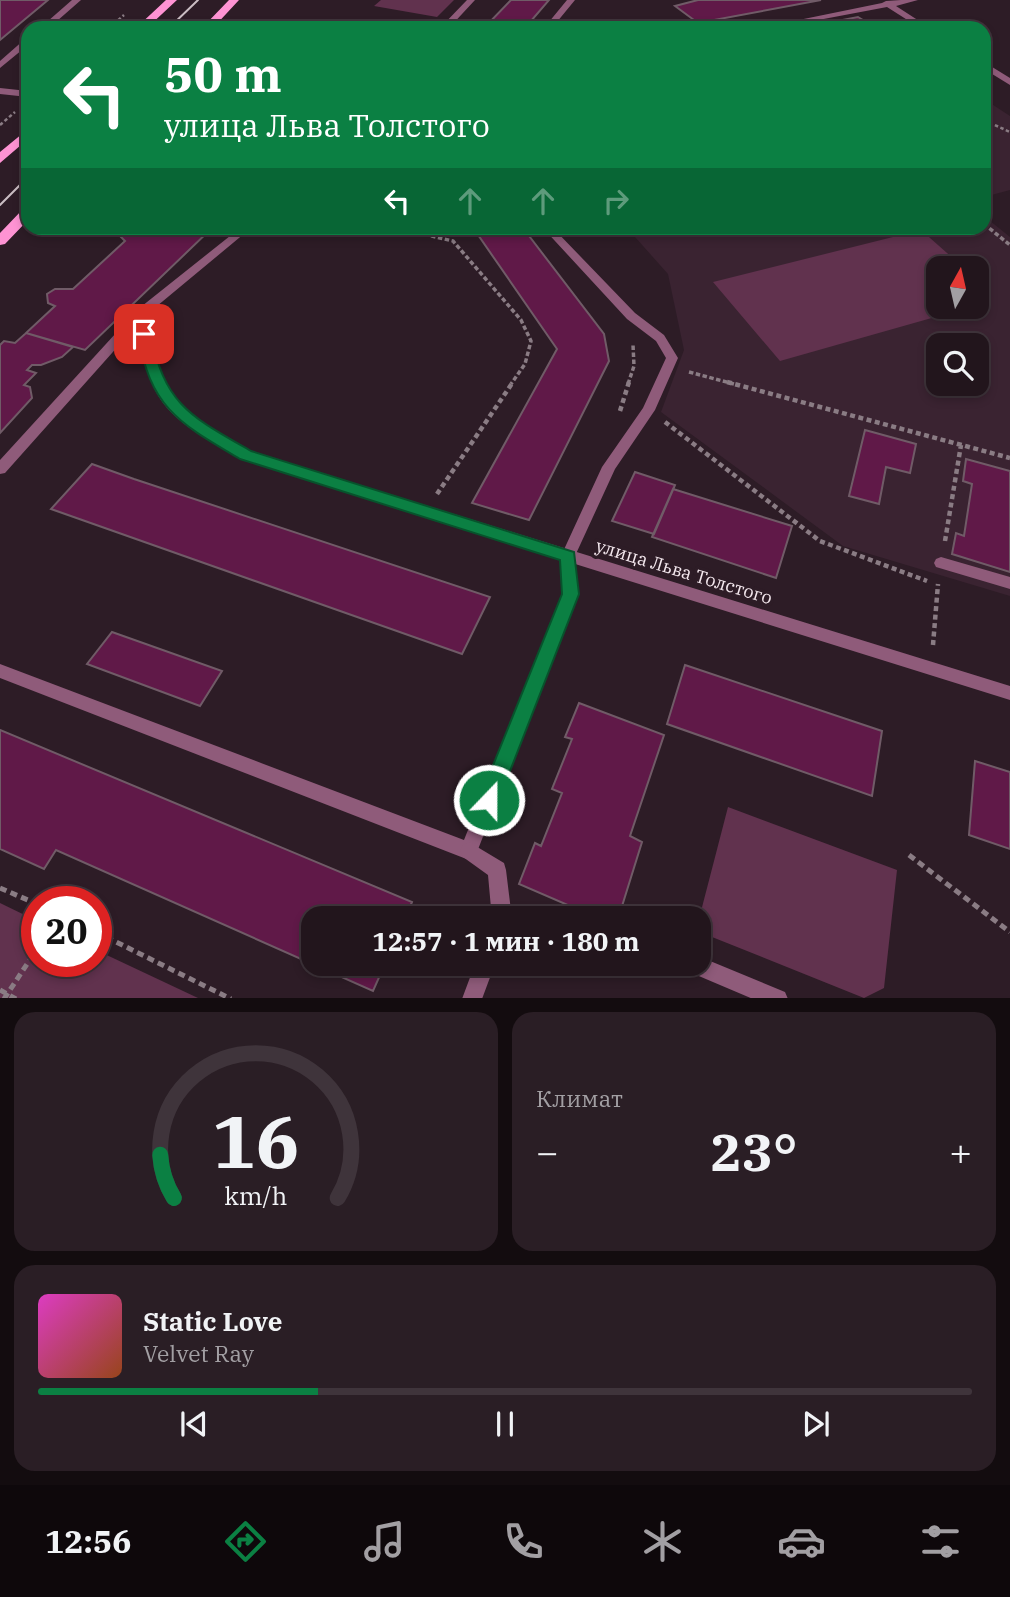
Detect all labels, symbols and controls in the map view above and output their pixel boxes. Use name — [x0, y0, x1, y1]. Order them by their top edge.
text: 50 m — [164, 42, 282, 105]
icon: left — [49, 49, 140, 140]
text: улица Льва Толстого — [164, 104, 490, 146]
icon: left — [378, 182, 416, 220]
icon: ahead — [451, 182, 489, 220]
icon: ahead — [524, 182, 562, 220]
icon: right — [597, 182, 635, 220]
north arrow — [926, 256, 989, 318]
map controls — [926, 256, 989, 396]
pin — [114, 304, 174, 364]
icon: arrive — [125, 315, 163, 353]
button: search — [926, 333, 989, 396]
street label: улица Льва Толстого — [593, 534, 775, 609]
position arrow — [452, 763, 526, 837]
speed limit sign: 20 — [21, 886, 112, 977]
text: 12:57 · 1 мин · 180 m — [372, 924, 640, 958]
text: Климат — [536, 1083, 623, 1113]
text: 16 — [212, 1093, 300, 1188]
text: 23° — [711, 1118, 797, 1185]
text: − — [536, 1127, 559, 1176]
text: + — [949, 1127, 972, 1176]
text: km/h — [224, 1178, 288, 1211]
text: Static Love — [143, 1304, 282, 1338]
text: Velvet Ray — [143, 1338, 254, 1368]
icon: previous — [175, 1405, 213, 1443]
icon: pause — [486, 1405, 524, 1443]
icon: next — [797, 1405, 835, 1443]
icon: directions — [221, 1517, 270, 1566]
icon: music — [360, 1517, 409, 1566]
icon: phone — [499, 1517, 548, 1566]
icon: climate — [638, 1517, 687, 1566]
icon: car — [777, 1517, 826, 1566]
icon: filters — [916, 1517, 965, 1566]
text: 12:56 — [45, 1520, 131, 1562]

